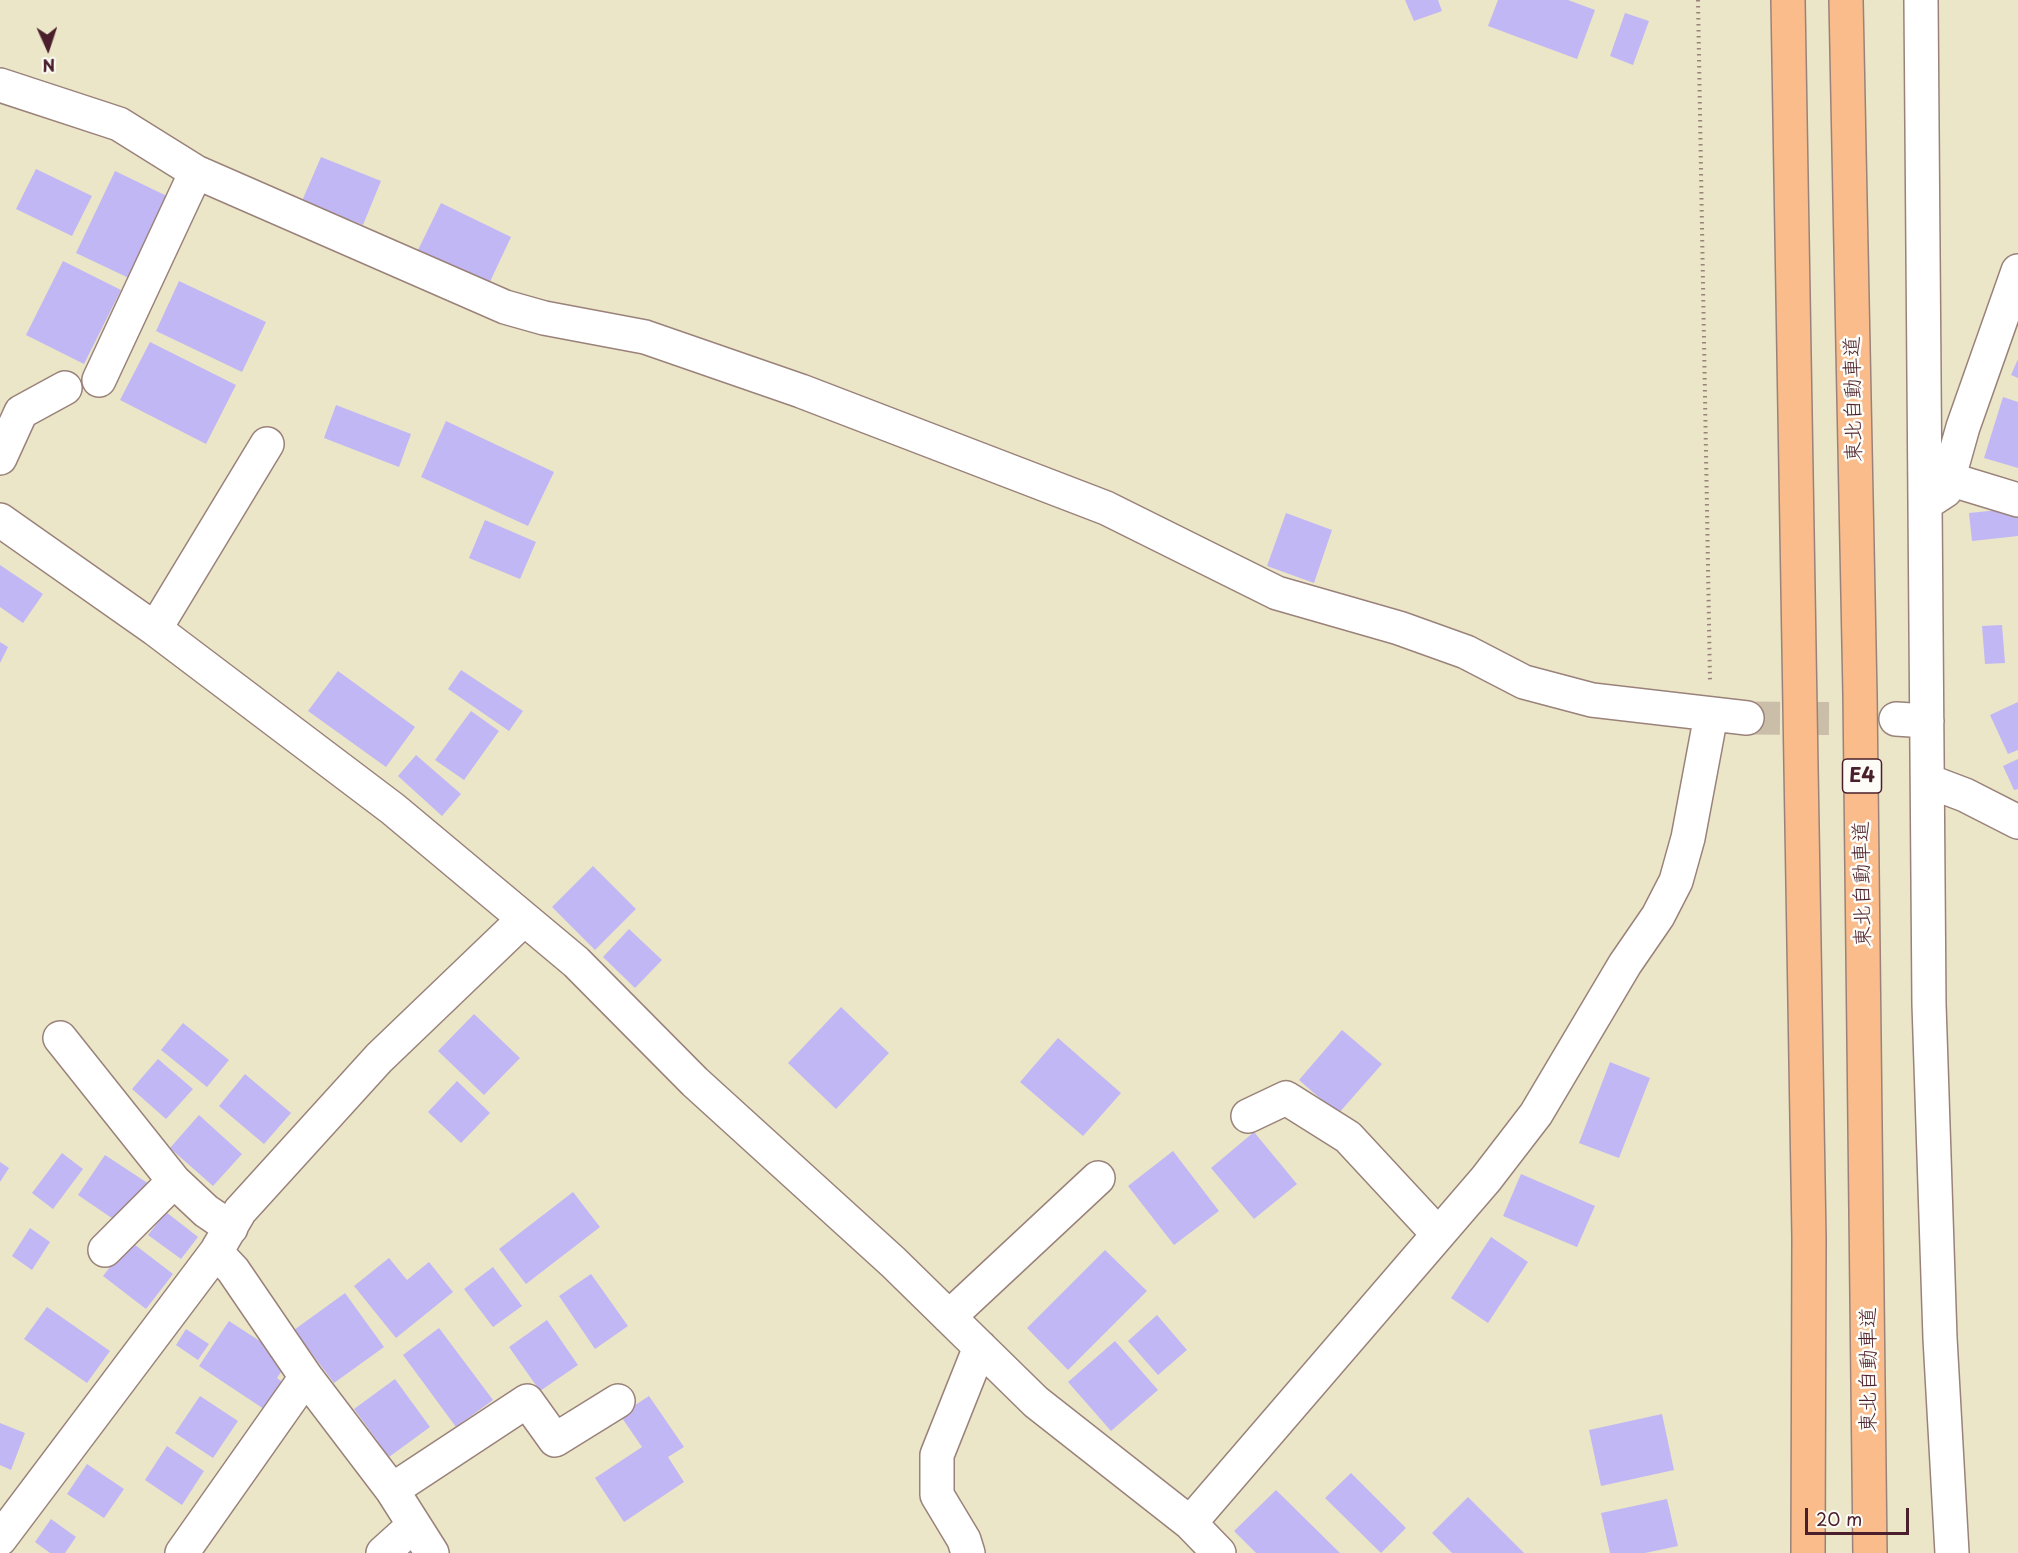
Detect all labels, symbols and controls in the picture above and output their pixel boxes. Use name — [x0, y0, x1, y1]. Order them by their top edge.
north arrow — [18, 18, 78, 78]
text: N — [42, 54, 56, 78]
street label: 東北自動車道 — [1840, 336, 1868, 462]
road number: E4 — [1842, 759, 1882, 793]
street label: 東北自動車道 — [1849, 821, 1877, 947]
street label: 東北自動車道 — [1856, 1307, 1882, 1433]
scale bar — [1808, 1496, 1912, 1534]
text: 20 m — [1816, 1505, 1862, 1532]

